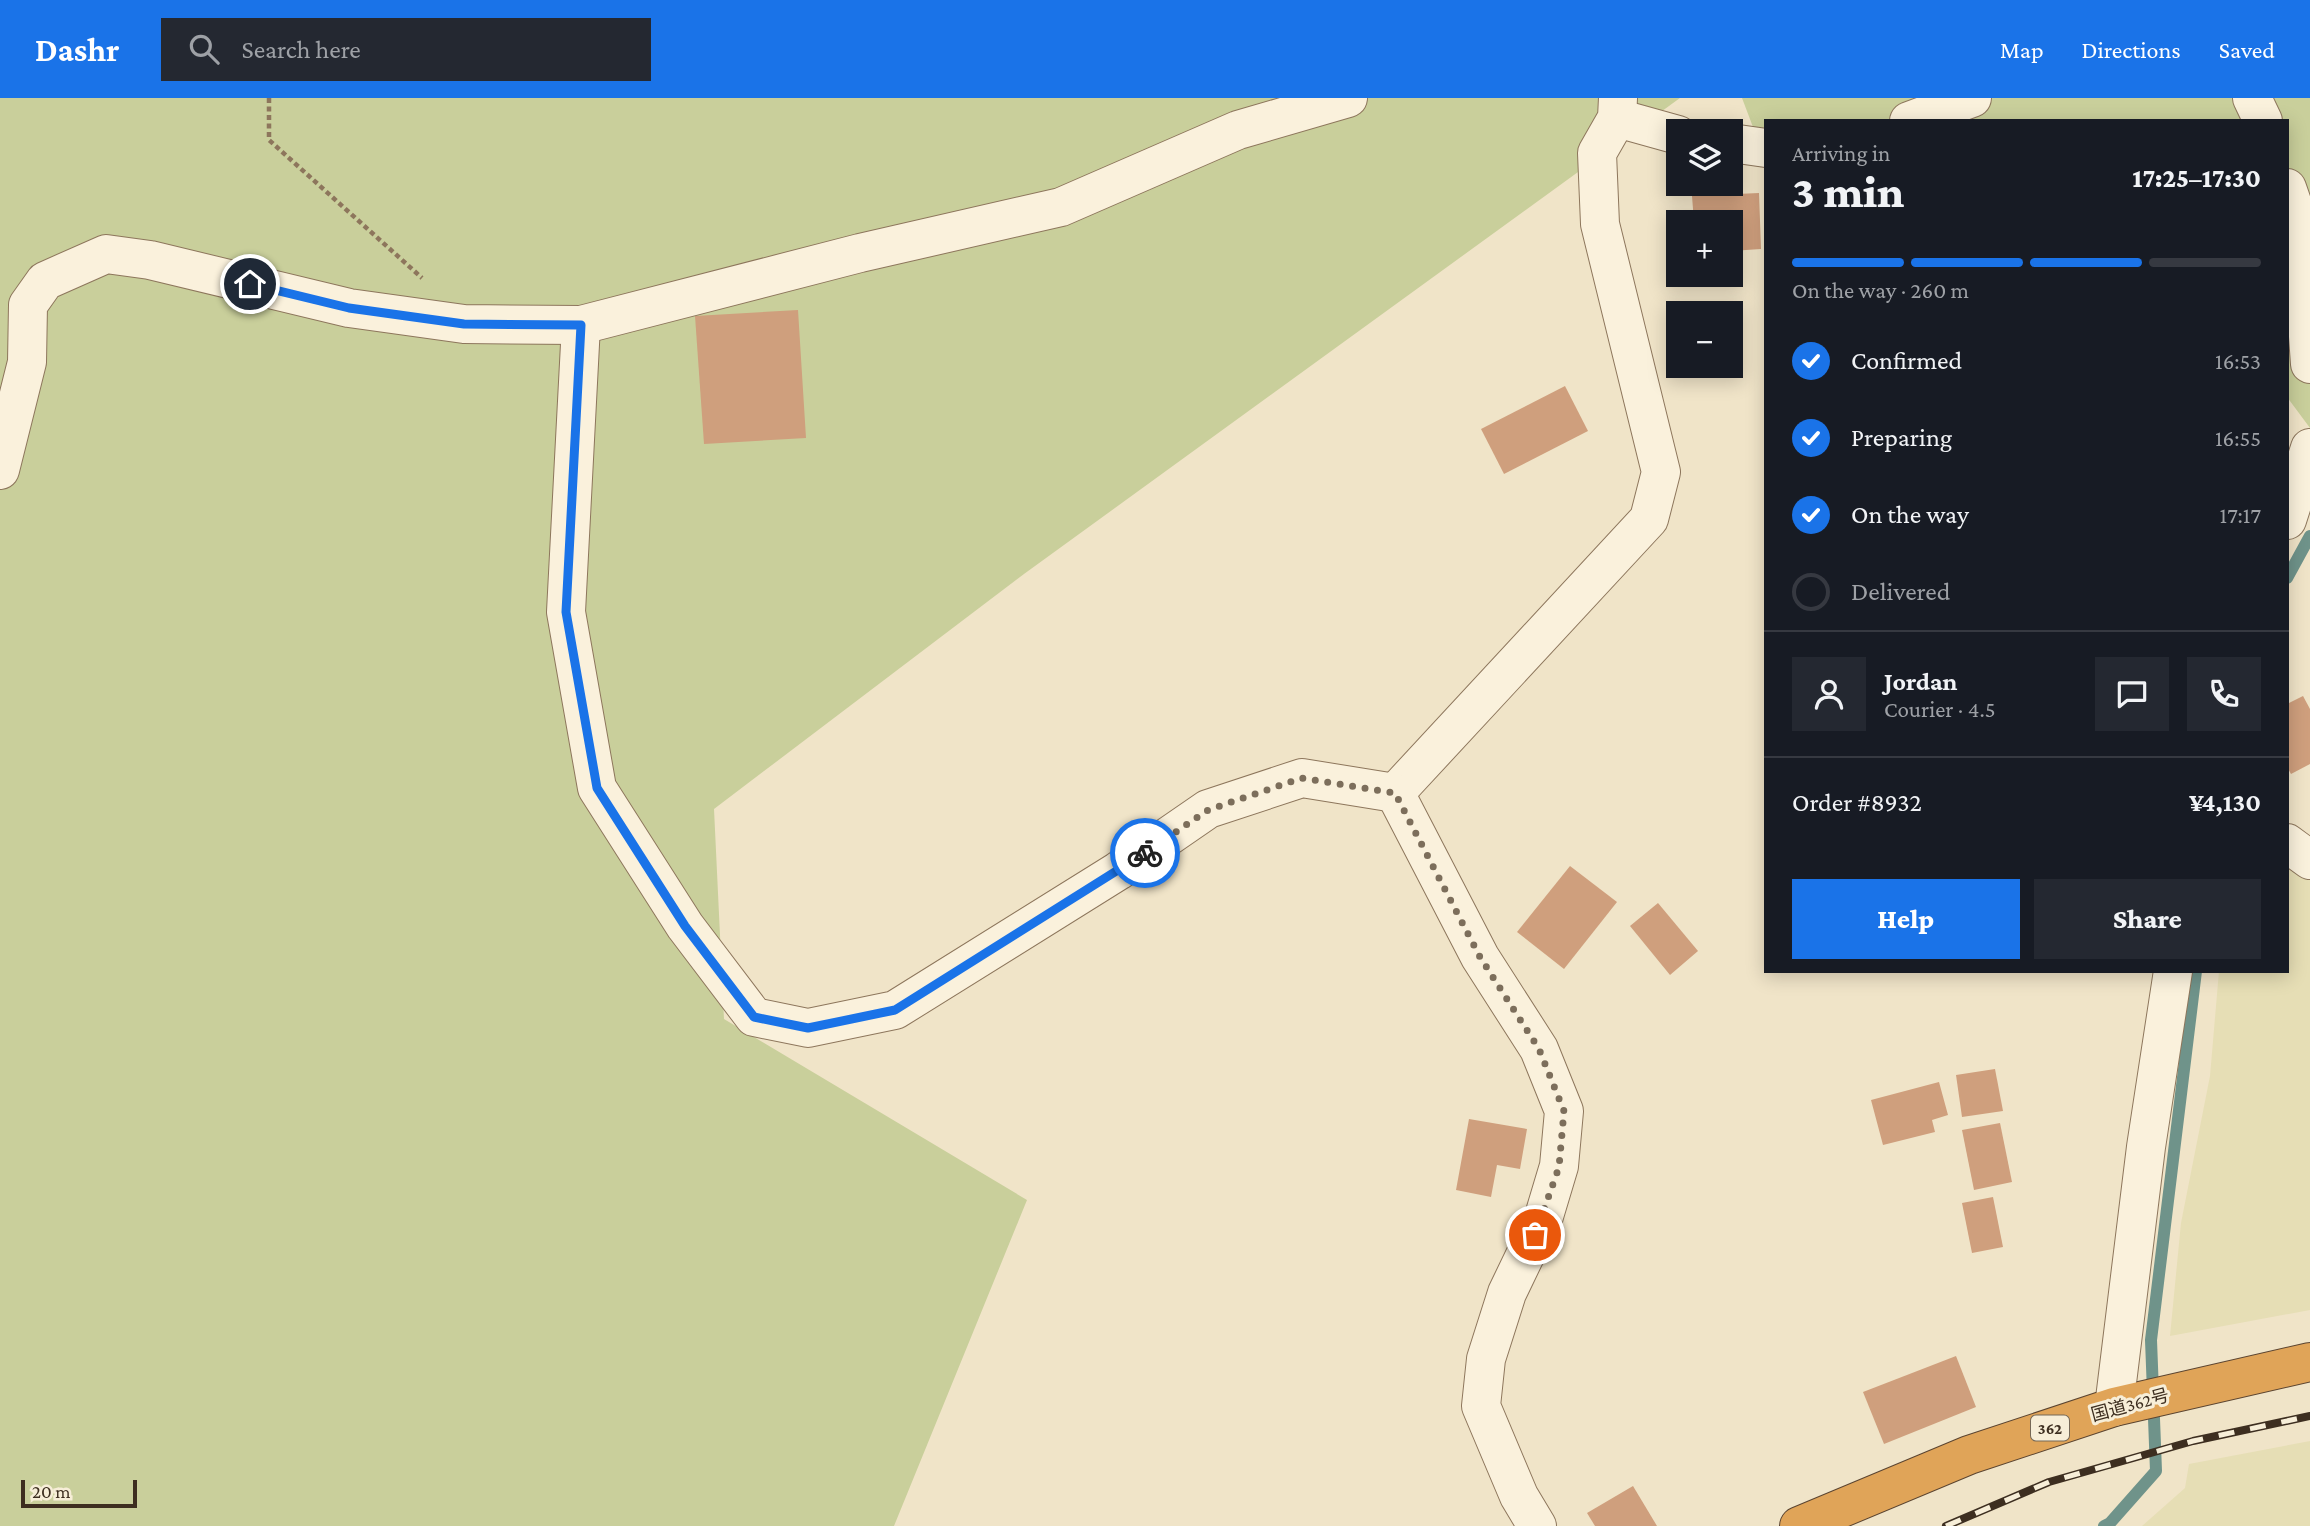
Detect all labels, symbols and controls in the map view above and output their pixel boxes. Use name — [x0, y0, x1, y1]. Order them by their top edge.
search box — [161, 18, 651, 81]
icon: search — [185, 30, 223, 68]
text: Dashr — [35, 31, 119, 68]
text: Search here — [241, 35, 361, 64]
text: Map — [2000, 36, 2044, 63]
text: Directions — [2082, 36, 2181, 63]
text: Saved — [2219, 36, 2275, 63]
map controls — [1666, 119, 1743, 378]
button: layers — [1666, 119, 1743, 196]
text: Arriving in — [1792, 140, 1890, 166]
text: 17:25–17:30 — [2132, 164, 2261, 193]
text: 3 min — [1792, 166, 1904, 217]
button: + — [1666, 210, 1743, 287]
pin — [220, 254, 280, 314]
icon: home — [231, 265, 269, 303]
text: On the way · 260 m — [1792, 277, 1969, 303]
button: − — [1666, 301, 1743, 378]
icon: check — [1792, 342, 1830, 380]
text: Confirmed — [1851, 346, 1962, 375]
text: 16:53 — [2215, 348, 2261, 374]
icon: check — [1792, 419, 1830, 457]
text: Preparing — [1851, 423, 1952, 452]
text: 16:55 — [2215, 425, 2261, 451]
icon: check — [1792, 496, 1830, 534]
text: On the way — [1851, 500, 1969, 529]
text: 17:17 — [2220, 502, 2261, 528]
text: Delivered — [1851, 577, 1950, 606]
button: person — [1792, 657, 1866, 731]
button: chat — [2095, 657, 2169, 731]
button: phone — [2187, 657, 2261, 731]
text: Jordan — [1884, 667, 1958, 696]
text: Courier · 4.5 — [1884, 696, 1996, 722]
text: Order #8932 — [1792, 788, 1922, 817]
text: ¥4,130 — [2189, 788, 2261, 817]
courier — [1110, 818, 1180, 888]
icon: bike — [1126, 834, 1164, 872]
button: Help — [1792, 879, 2020, 959]
button: Share — [2034, 879, 2261, 959]
pin — [1505, 1205, 1565, 1265]
icon: bag — [1516, 1216, 1554, 1254]
street label: 国道362号 — [2089, 1385, 2171, 1425]
road number: 362 — [2031, 1416, 2069, 1440]
scale bar — [21, 1477, 136, 1509]
text: 20 m — [32, 1481, 71, 1502]

